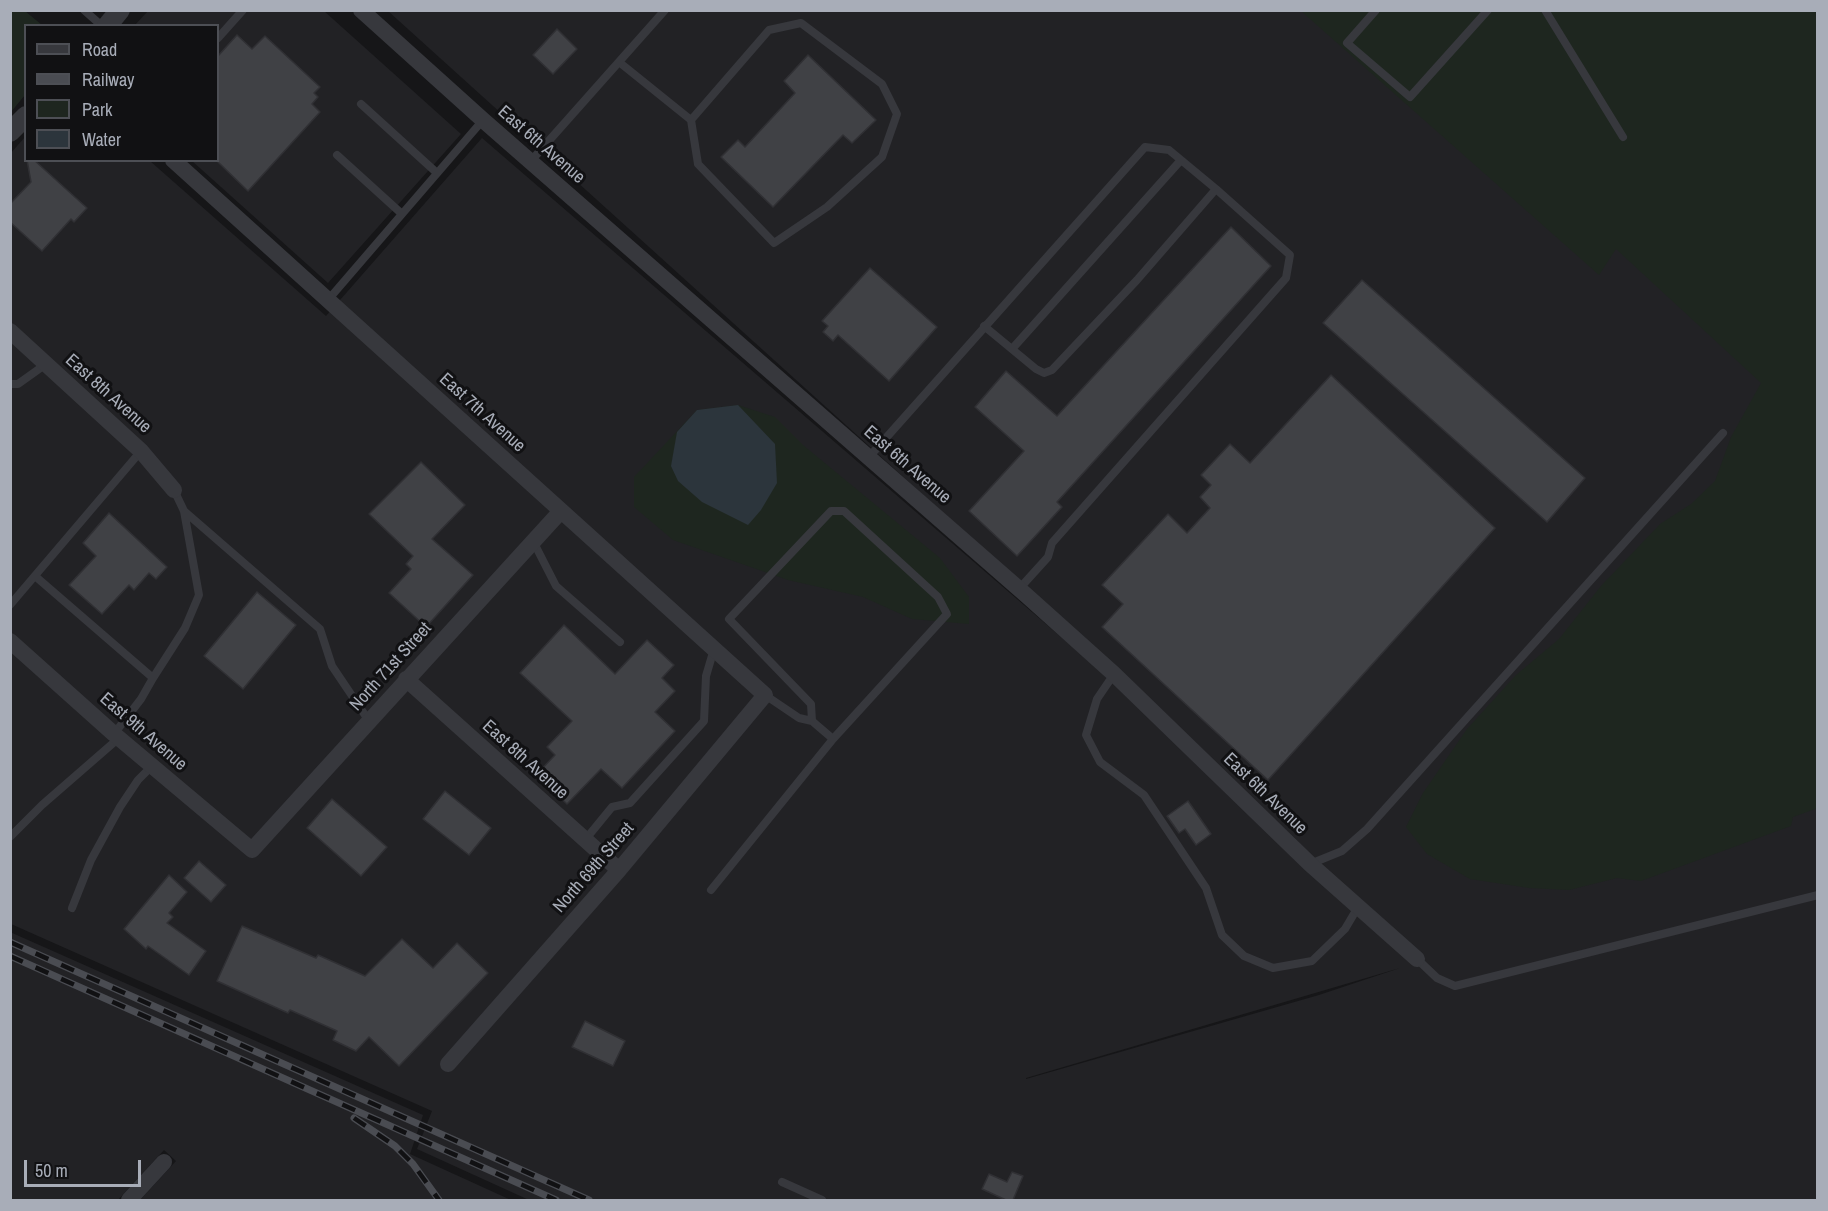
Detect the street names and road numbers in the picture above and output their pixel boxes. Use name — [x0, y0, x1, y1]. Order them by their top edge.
street label: East 6th Avenue — [493, 101, 589, 189]
street label: East 8th Avenue — [61, 350, 155, 438]
street label: East 7th Avenue — [435, 369, 529, 457]
street label: East 6th Avenue — [859, 421, 955, 509]
street label: North 71st Street — [346, 618, 436, 716]
street label: East 9th Avenue — [95, 688, 191, 776]
street label: East 8th Avenue — [478, 716, 572, 804]
street label: East 6th Avenue — [1219, 749, 1311, 839]
street label: North 69th Street — [549, 818, 639, 918]

